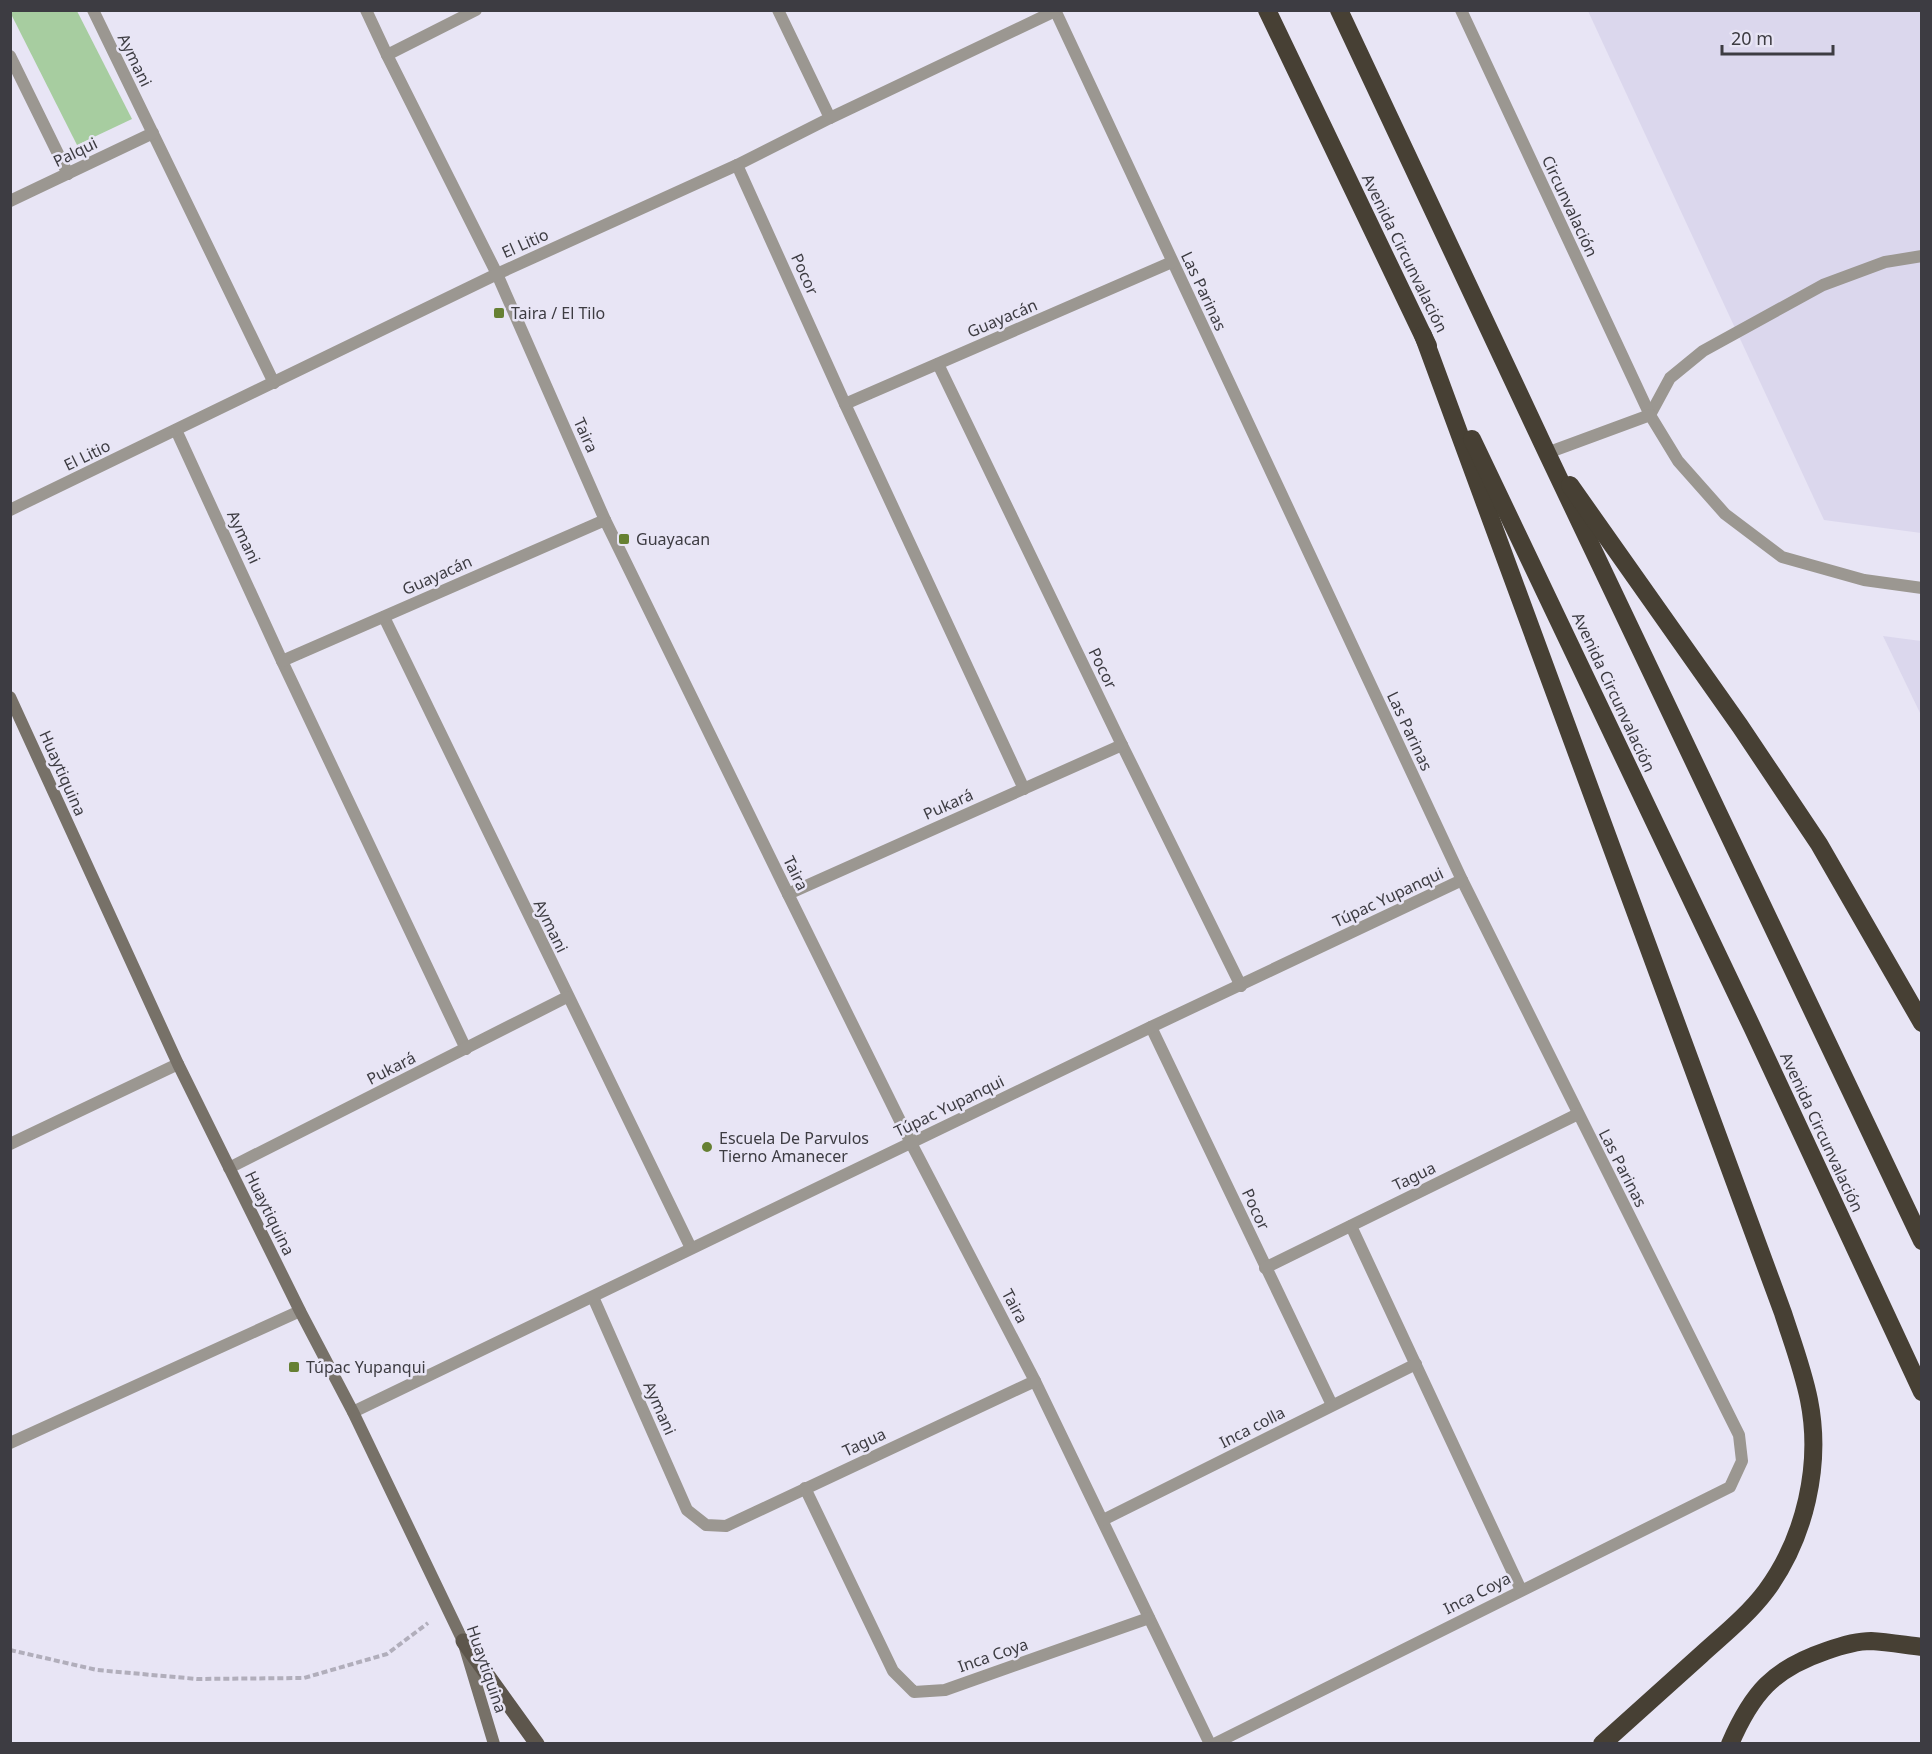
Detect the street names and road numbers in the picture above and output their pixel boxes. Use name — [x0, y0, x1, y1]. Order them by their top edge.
street label: Aymani — [113, 30, 157, 90]
street label: Palqui — [49, 132, 101, 172]
street label: Circunvalación — [1537, 152, 1603, 260]
street label: Avenida Circunvalación — [1357, 170, 1453, 336]
street label: El Litio — [498, 223, 552, 263]
street label: Las Parinas — [1176, 248, 1232, 334]
street label: Pocor — [786, 250, 824, 299]
street label: Guayacán — [964, 293, 1040, 343]
street label: Taira — [569, 414, 603, 456]
street label: El Litio — [60, 434, 114, 476]
street label: Aymani — [222, 507, 266, 567]
street label: Guayacán — [399, 550, 475, 600]
street label: Avenida Circunvalación — [1567, 609, 1661, 775]
street label: Pocor — [1084, 644, 1123, 693]
street label: Las Parinas — [1382, 688, 1438, 774]
street label: Huaytiquina — [34, 727, 92, 819]
street label: Pukará — [920, 783, 976, 825]
street label: Taira — [778, 852, 814, 894]
street label: Túpac Yupanqui — [1329, 862, 1447, 932]
street label: Aymani — [529, 896, 573, 956]
street label: Pukará — [363, 1046, 419, 1090]
street label: Avenida Circunvalación — [1775, 1049, 1869, 1215]
street label: Túpac Yupanqui — [890, 1070, 1008, 1142]
street label: Las Parinas — [1594, 1125, 1652, 1211]
street label: Tagua — [1389, 1156, 1439, 1196]
street label: Huaytiquina — [240, 1167, 300, 1259]
street label: Pocor — [1237, 1185, 1275, 1234]
street label: Taira — [997, 1285, 1033, 1327]
street label: Aymani — [638, 1378, 682, 1438]
street label: Inca colla — [1215, 1401, 1289, 1453]
street label: Tagua — [839, 1422, 889, 1462]
street label: Inca Coya — [1440, 1567, 1514, 1619]
street label: Huaytiquina — [462, 1622, 512, 1716]
street label: Inca Coya — [955, 1633, 1031, 1677]

